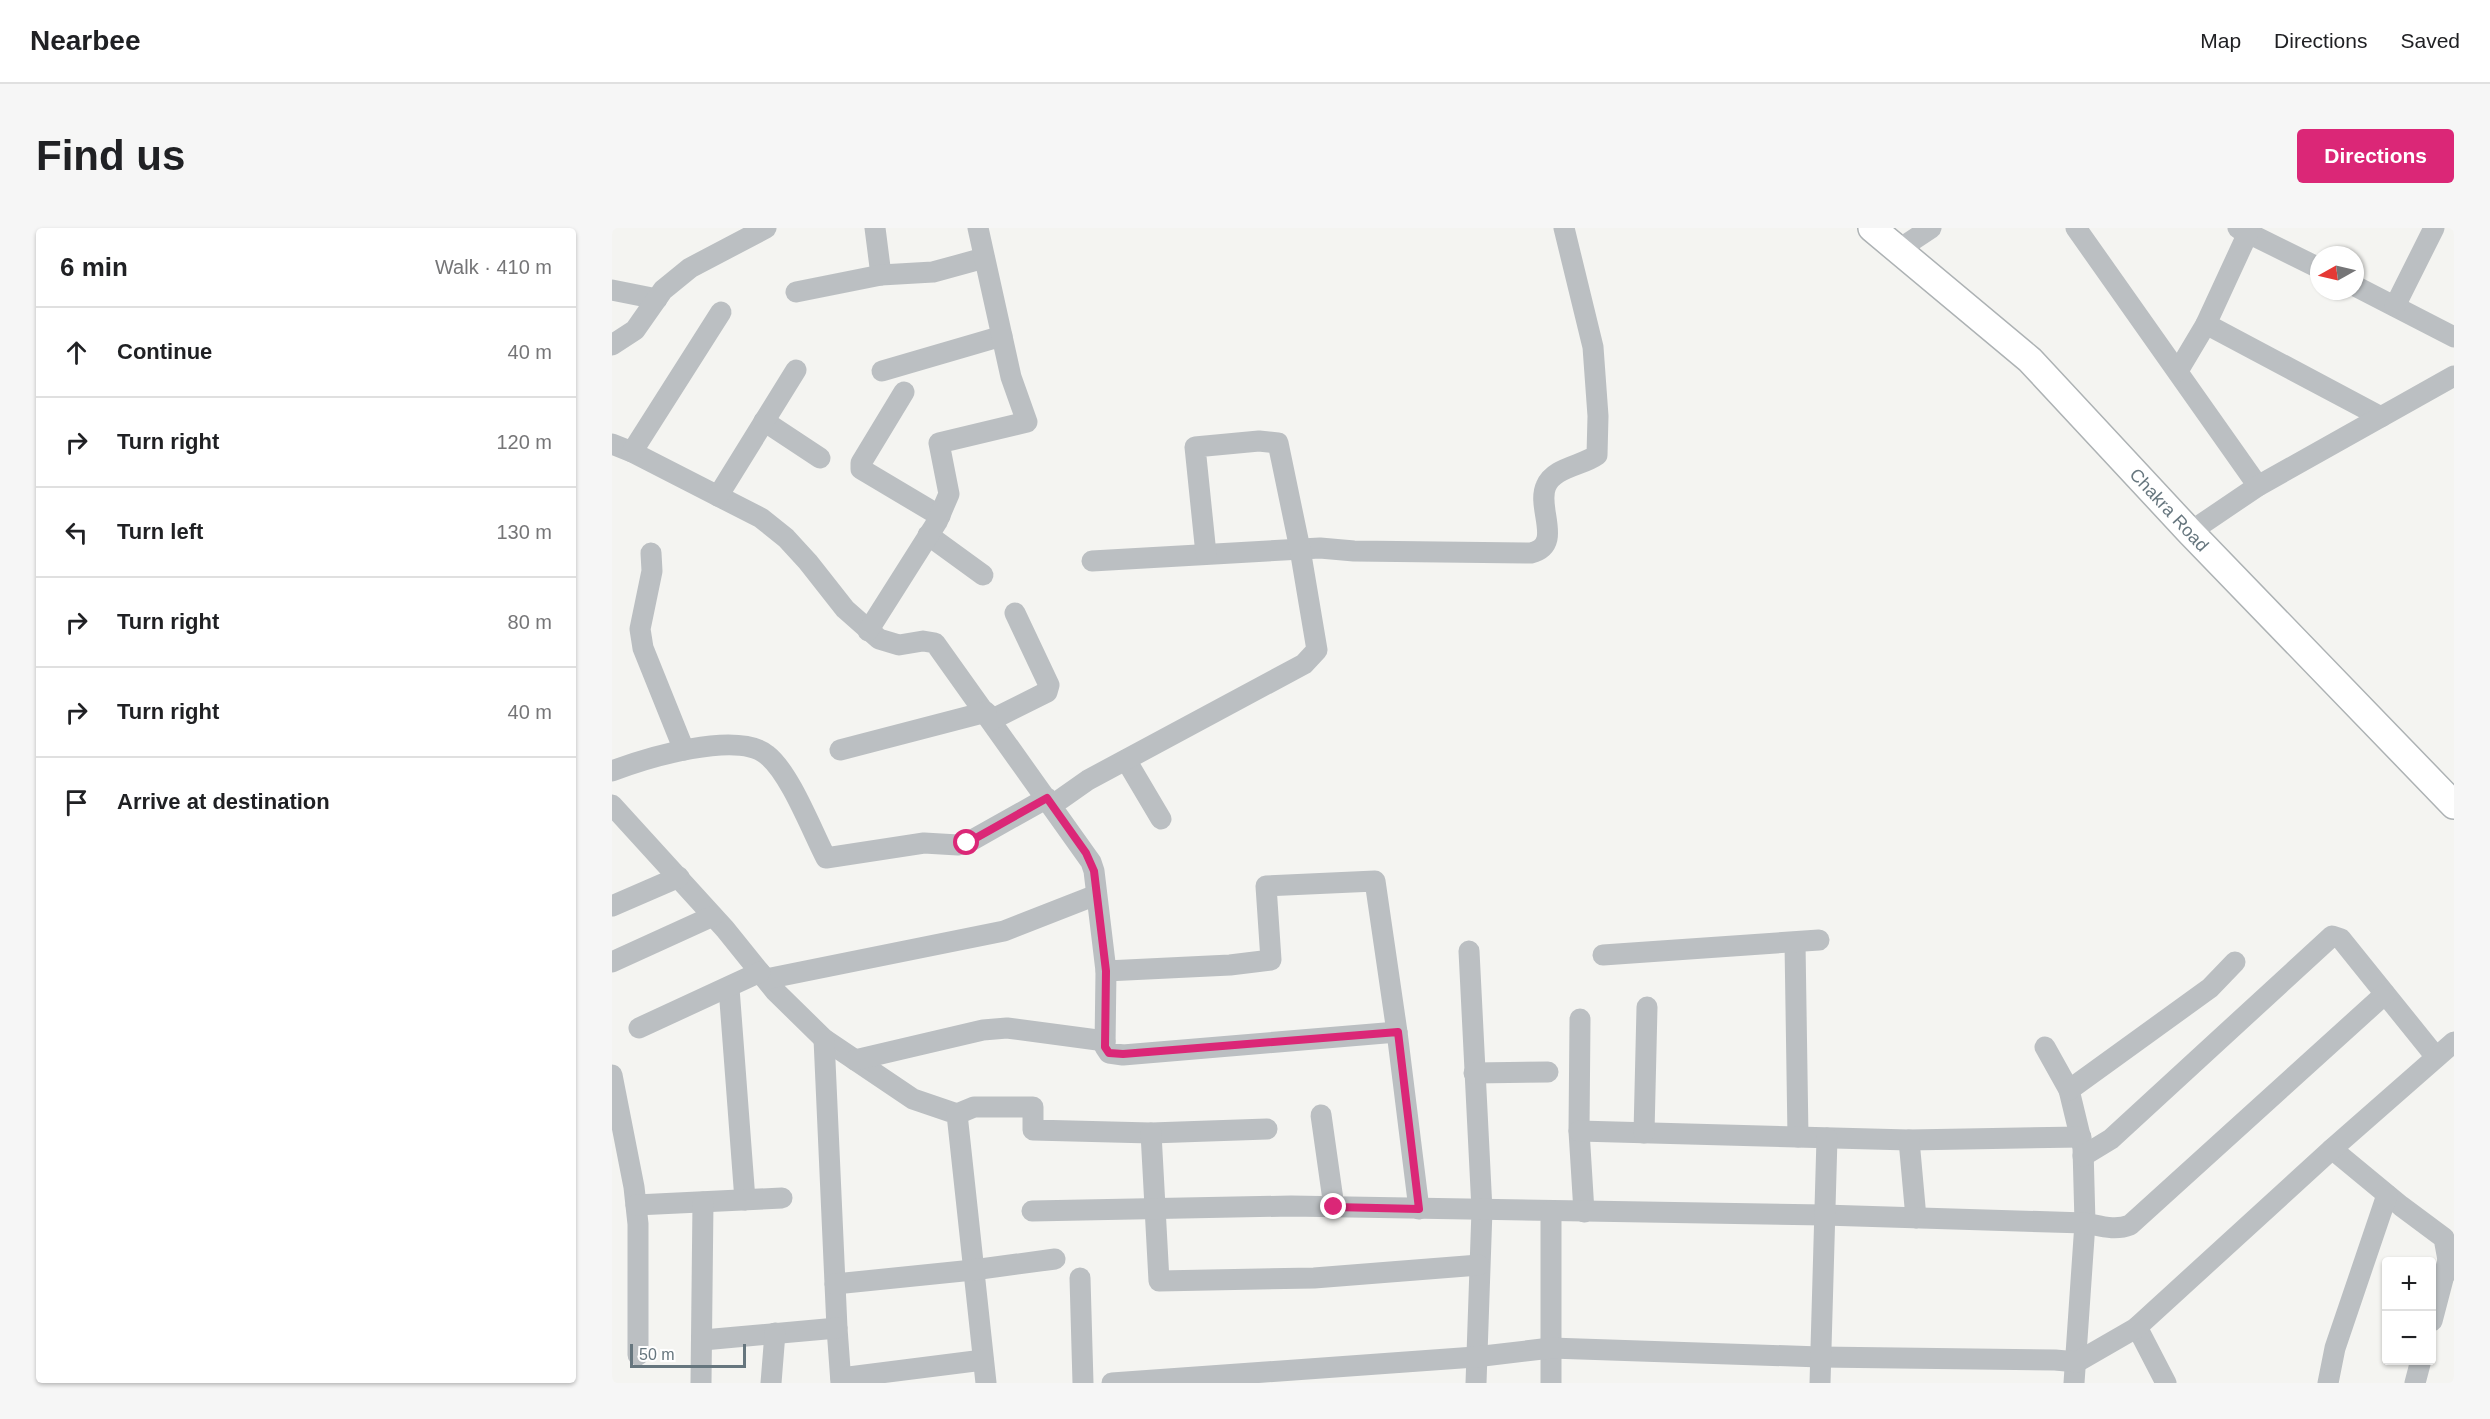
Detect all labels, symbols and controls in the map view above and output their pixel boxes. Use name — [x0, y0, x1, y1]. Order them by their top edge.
text: Nearbee — [30, 25, 141, 56]
text: Map — [2200, 29, 2241, 52]
text: Directions — [2274, 29, 2367, 52]
text: Saved — [2400, 29, 2460, 52]
button: Directions — [2297, 129, 2454, 183]
text: Find us — [36, 132, 185, 179]
north arrow — [2310, 246, 2364, 300]
text: 6 min — [60, 252, 128, 282]
text: Walk · 410 m — [435, 256, 552, 278]
icon: ahead — [60, 336, 93, 369]
text: Continue — [117, 339, 212, 364]
text: 40 m — [508, 341, 552, 363]
icon: right — [60, 426, 93, 459]
text: Turn right — [117, 429, 219, 454]
text: 120 m — [496, 431, 552, 453]
street label: Chakra Road — [2126, 464, 2212, 556]
icon: left — [60, 516, 93, 549]
text: Turn left — [117, 519, 203, 544]
text: 130 m — [496, 521, 552, 543]
icon: right — [60, 606, 93, 639]
text: Turn right — [117, 609, 219, 634]
text: 80 m — [508, 611, 552, 633]
icon: right — [60, 696, 93, 729]
text: Turn right — [117, 699, 219, 724]
text: 40 m — [508, 701, 552, 723]
icon: arrive — [60, 786, 93, 819]
text: Arrive at destination — [117, 789, 330, 814]
route start — [953, 829, 979, 855]
route end — [1320, 1193, 1346, 1219]
map controls — [2382, 1257, 2436, 1365]
button: + — [2382, 1257, 2436, 1311]
button: − — [2382, 1311, 2436, 1365]
scale bar — [630, 1341, 746, 1368]
text: 50 m — [639, 1346, 675, 1363]

